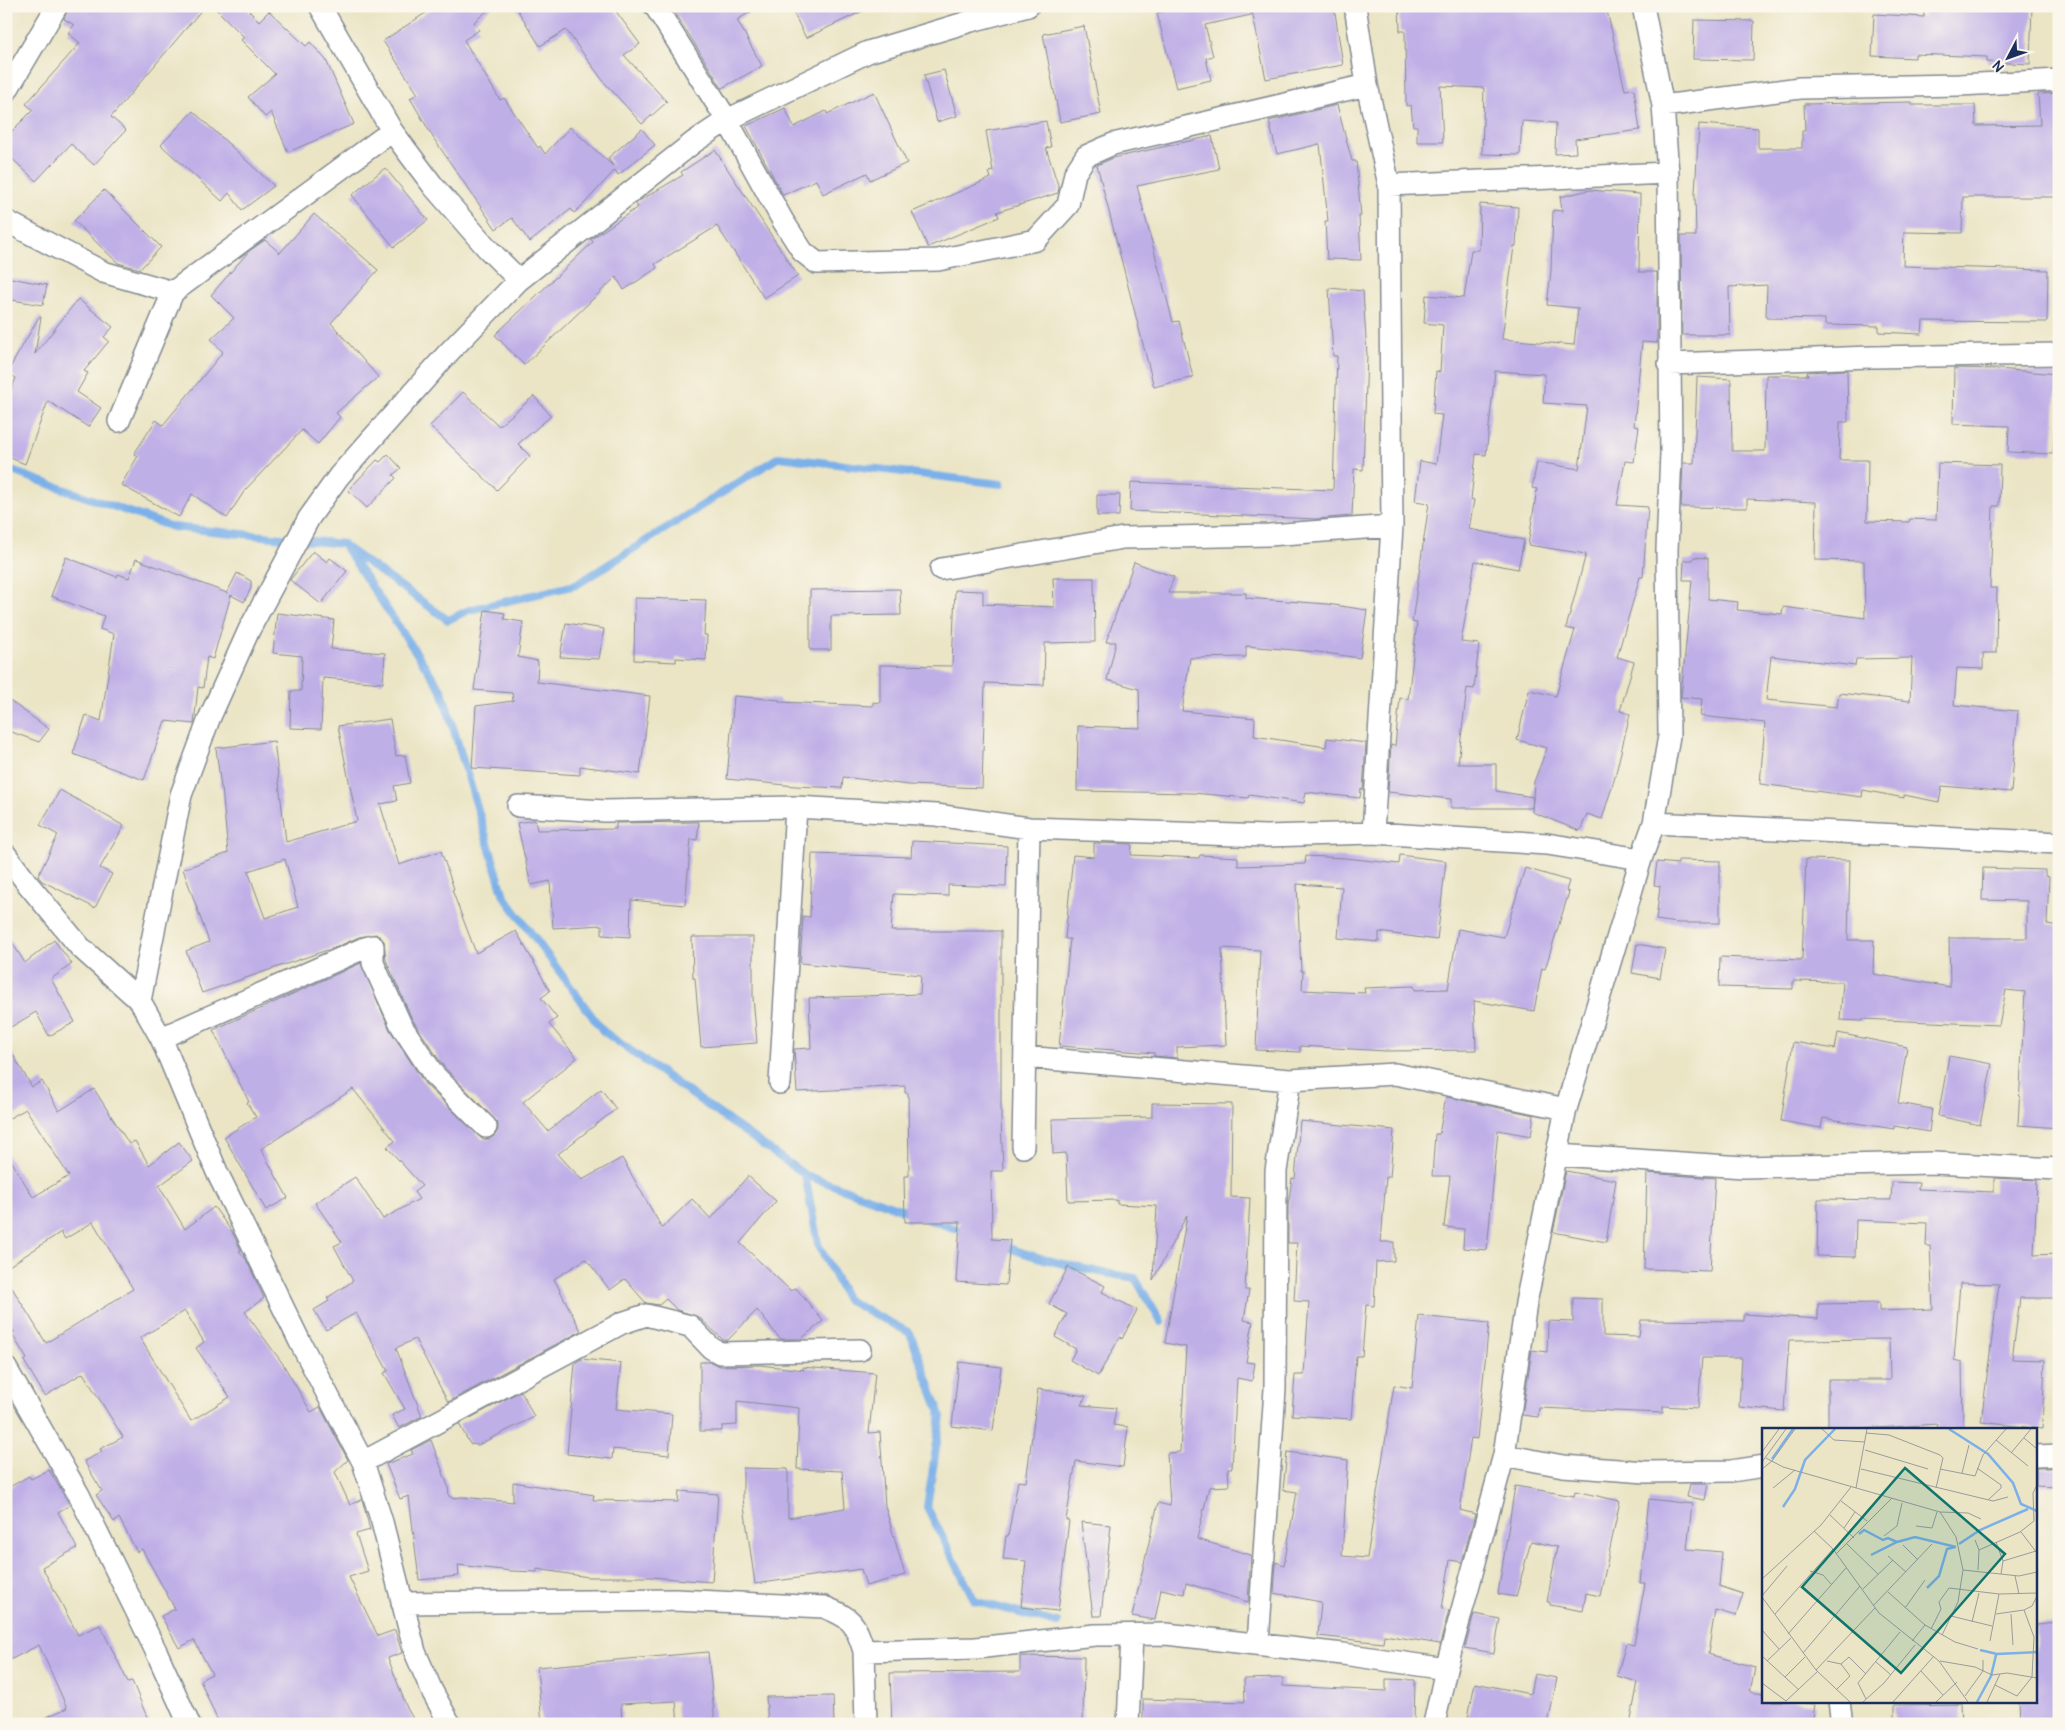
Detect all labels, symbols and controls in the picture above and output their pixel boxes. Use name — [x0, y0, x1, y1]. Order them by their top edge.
north arrow — [1982, 32, 2032, 82]
text: N — [1989, 57, 2008, 75]
inset map — [1762, 1428, 2038, 1702]

